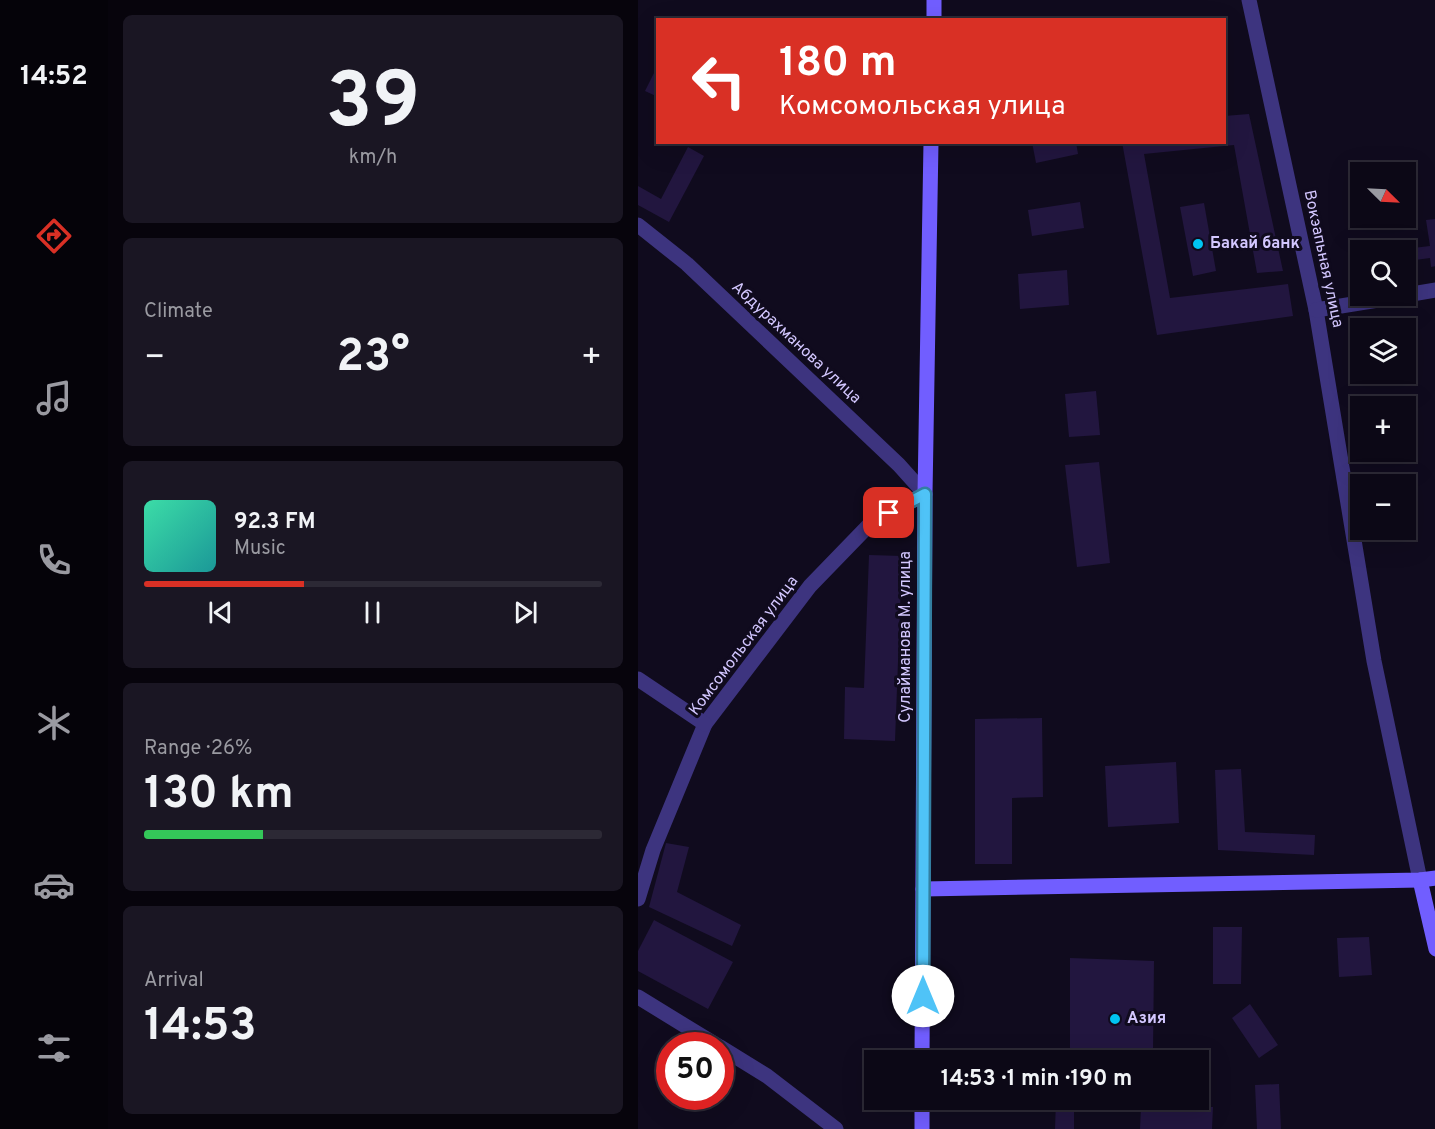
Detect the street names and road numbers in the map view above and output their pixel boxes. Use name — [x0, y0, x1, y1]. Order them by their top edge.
street label: Вокэапьная улица — [1299, 188, 1347, 330]
street label: Абдурахманова улица — [727, 278, 865, 408]
street label: Сулайманова М. улица — [896, 551, 916, 723]
street label: Комсомольская улица — [685, 572, 803, 720]

